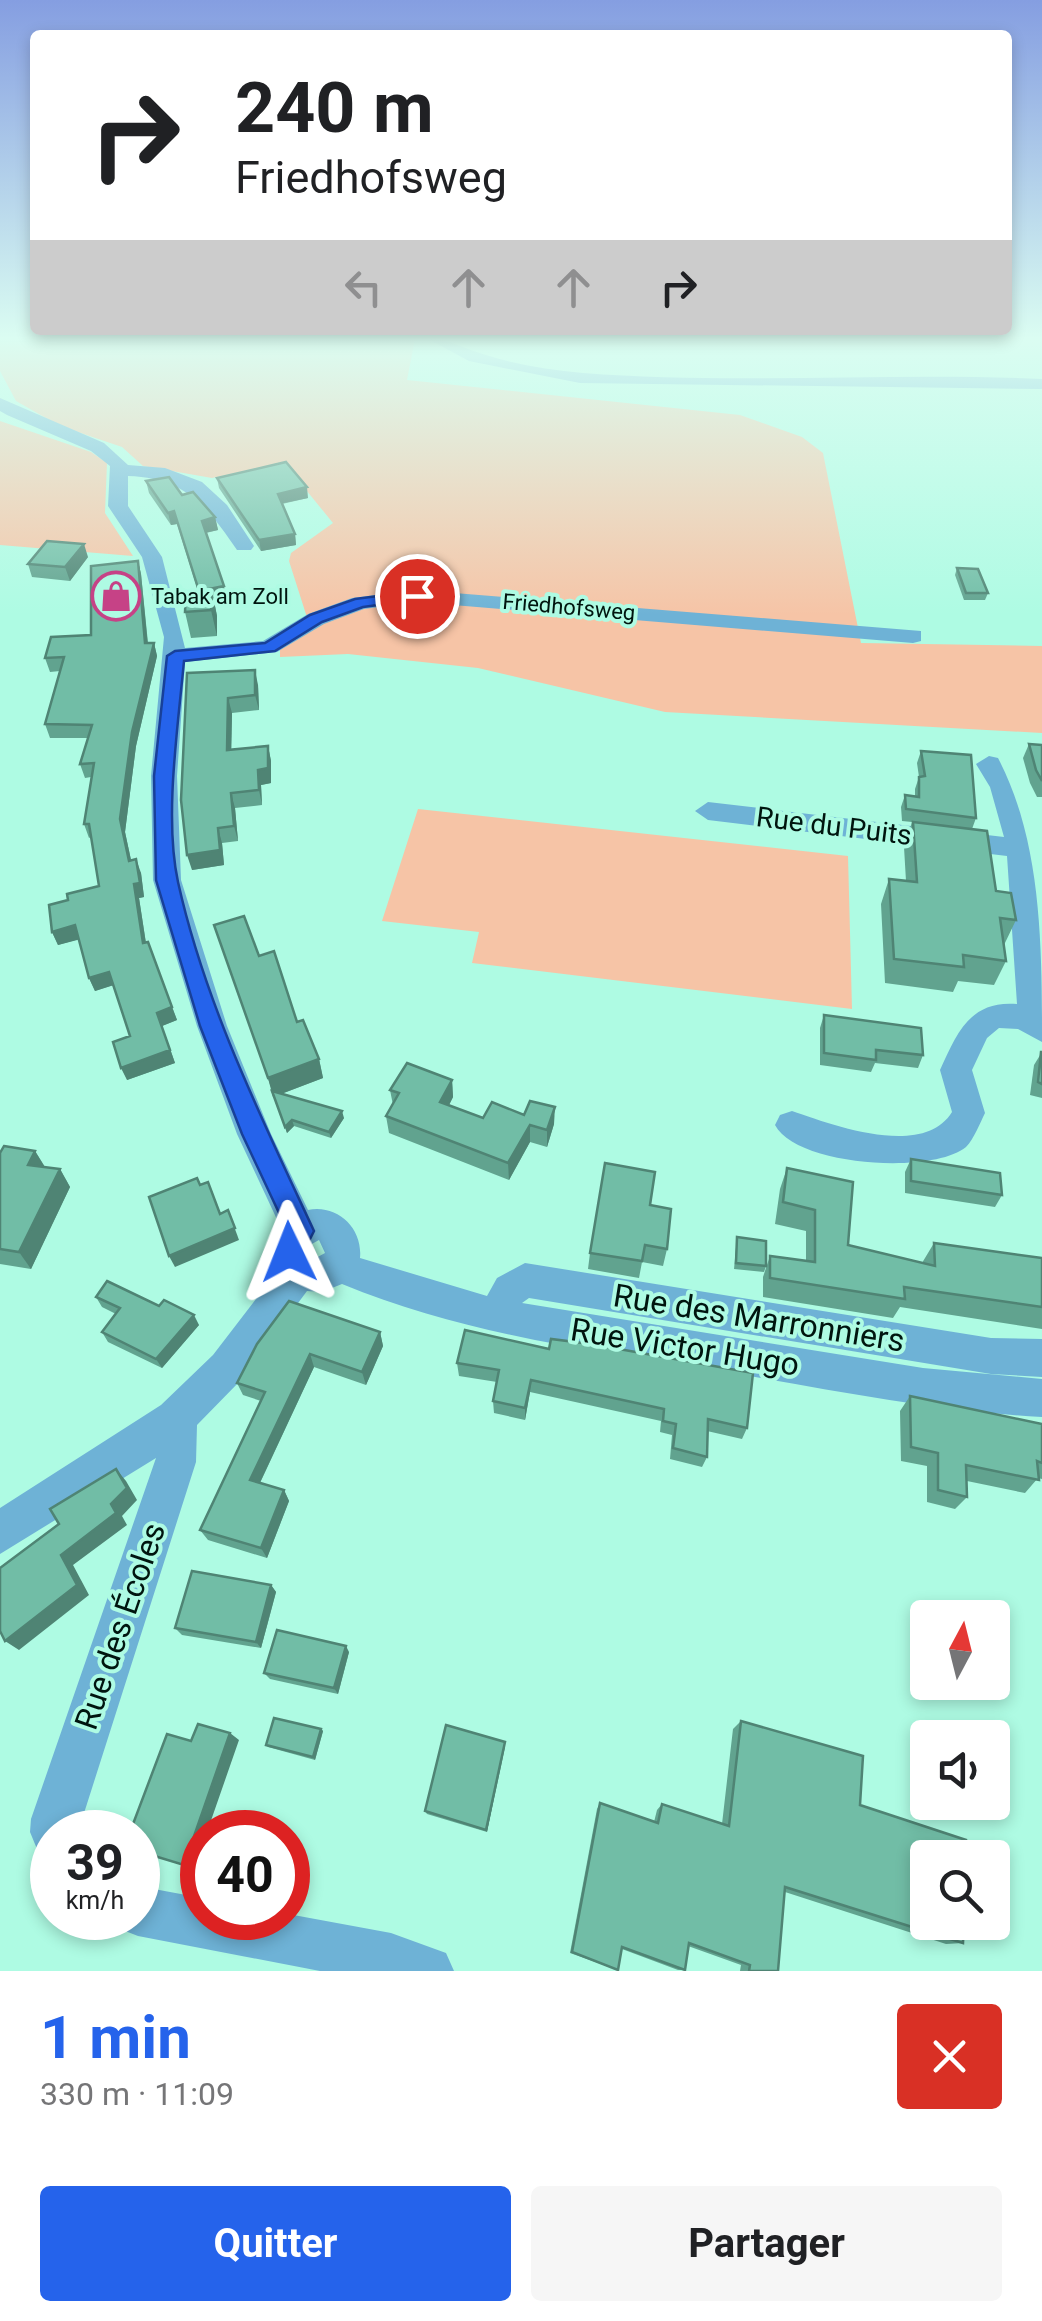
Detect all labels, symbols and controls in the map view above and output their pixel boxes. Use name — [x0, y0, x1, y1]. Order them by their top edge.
text: 240 m — [235, 67, 434, 149]
icon: right — [70, 70, 200, 200]
text: Friedhofsweg — [235, 151, 507, 204]
icon: left — [336, 260, 391, 315]
icon: ahead — [441, 260, 496, 315]
icon: ahead — [546, 260, 601, 315]
icon: right — [651, 260, 706, 315]
pin — [375, 554, 460, 639]
icon: arrive — [390, 569, 445, 624]
shop icon: Tabak am Zoll — [90, 570, 142, 622]
place label: Tabak am Zoll — [151, 584, 289, 609]
street label: Friedhofsweg — [502, 589, 636, 625]
street label: Rue du Puits — [754, 800, 914, 852]
position arrow — [237, 1200, 341, 1304]
street label: Rue des Marronniers — [611, 1276, 907, 1360]
street label: Rue Victor Hugo — [568, 1310, 802, 1384]
street label: Rue des Écoles — [67, 1518, 173, 1734]
north arrow — [910, 1600, 1010, 1700]
map controls — [910, 1600, 1010, 1940]
button: sound — [910, 1720, 1010, 1820]
speed limit sign: 40 — [180, 1810, 310, 1940]
text: 39 — [66, 1834, 124, 1892]
button: search — [910, 1840, 1010, 1940]
text: km/h — [66, 1886, 124, 1915]
text: 1 min — [40, 2002, 191, 2073]
button: close — [897, 2004, 1002, 2109]
text: 330 m · 11:09 — [40, 2075, 234, 2113]
button: Quitter — [40, 2186, 511, 2301]
button: Partager — [531, 2186, 1002, 2301]

